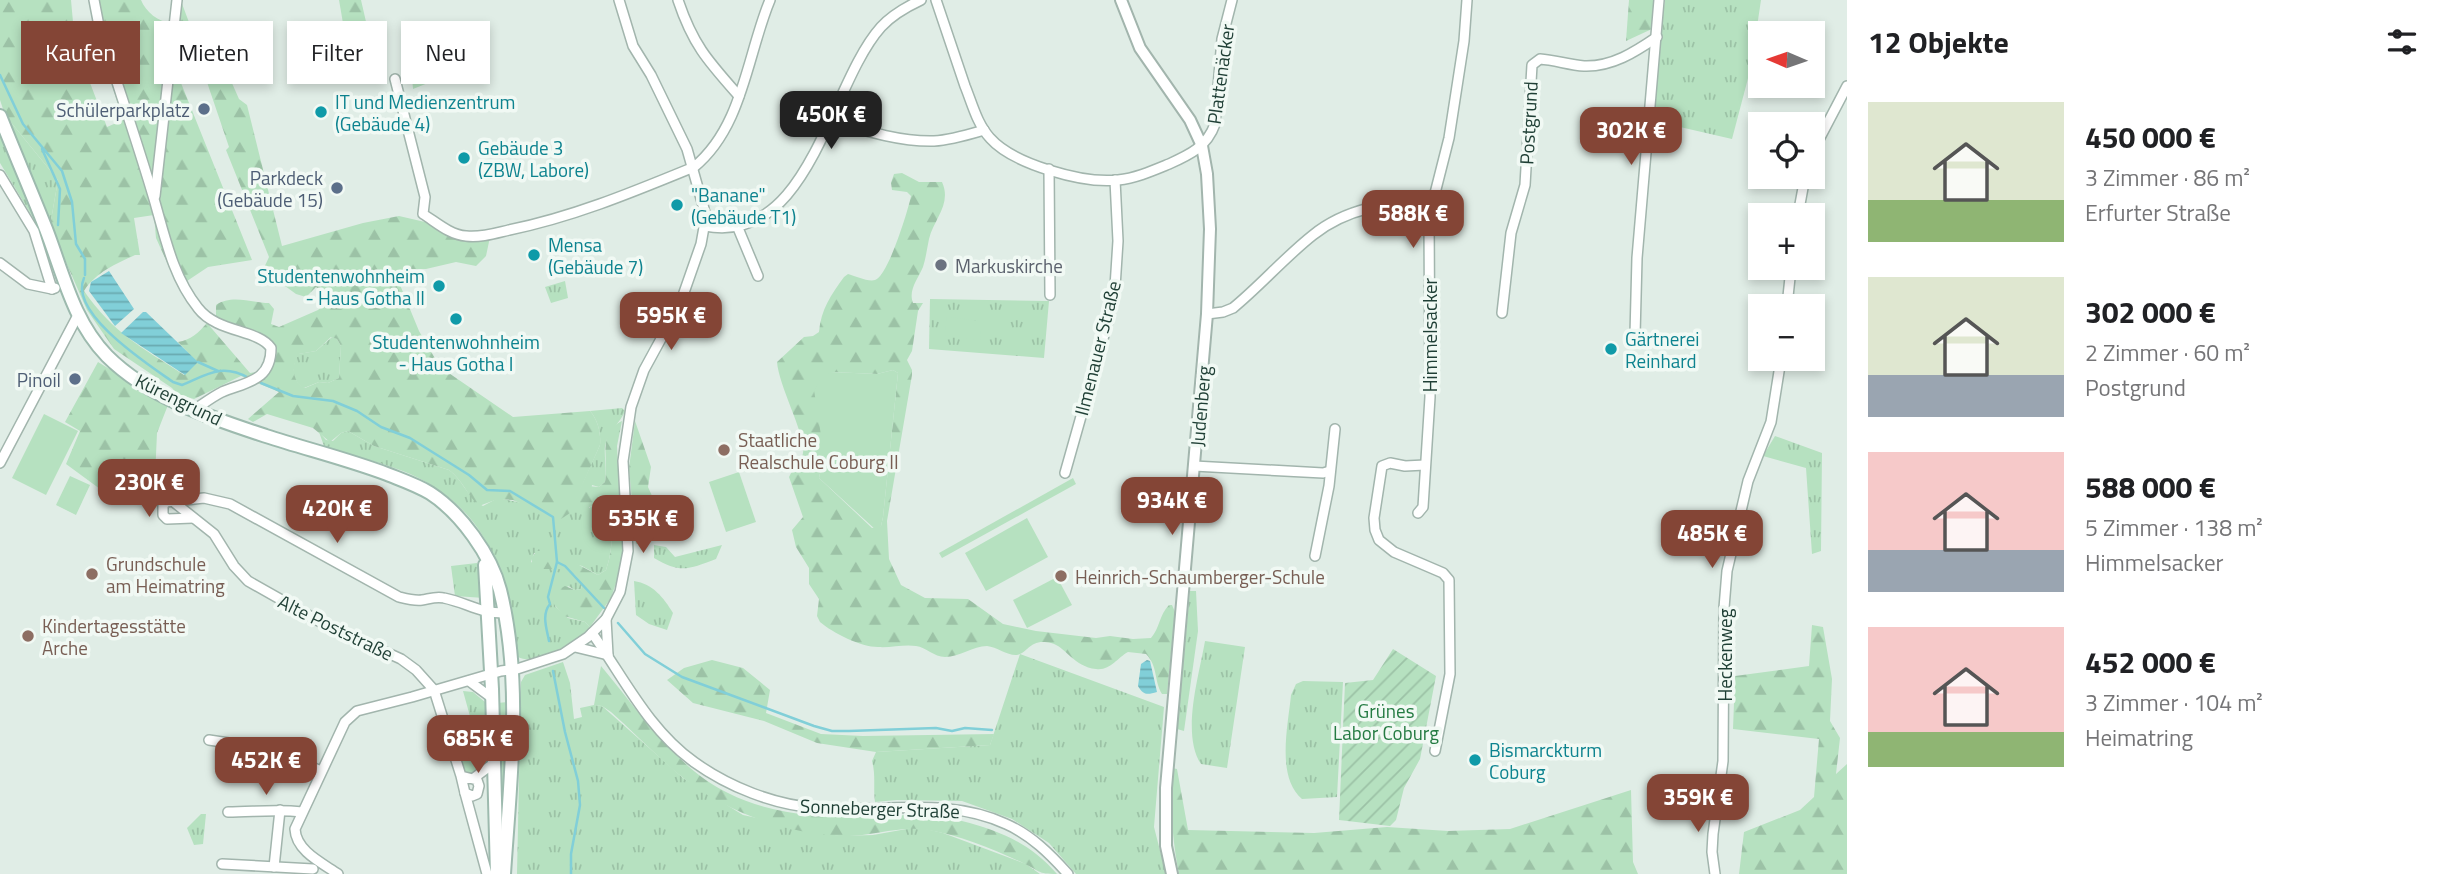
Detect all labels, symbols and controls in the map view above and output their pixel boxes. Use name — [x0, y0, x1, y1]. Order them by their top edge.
text: 12 Objekte — [1868, 19, 2009, 65]
chip: Kaufen — [21, 21, 140, 84]
chip: Mieten — [154, 21, 273, 84]
chip: Filter — [287, 21, 387, 84]
chip: Neu — [401, 21, 490, 84]
street label: Plattenäcker — [1199, 21, 1241, 126]
north arrow — [1748, 21, 1825, 98]
map controls — [1748, 21, 1825, 371]
icon: filters — [2383, 23, 2421, 61]
street label: Postgrund — [1511, 81, 1545, 165]
place label: IT und Medienzentrum (Gebäude 4) — [335, 87, 515, 138]
pin: 450K € — [774, 92, 888, 151]
place label: Schülerparkplatz — [56, 95, 190, 124]
text: 450K € — [796, 96, 866, 131]
marker: Schülerparkplatz — [196, 101, 212, 117]
marker: IT und Medienzentrum (Gebäude 4) — [313, 104, 329, 120]
pin: 302K € — [1574, 108, 1688, 167]
text: 302K € — [1596, 112, 1666, 147]
button: locate — [1748, 112, 1825, 189]
text: 450 000 € — [2085, 114, 2216, 160]
icon: home — [1924, 130, 2008, 214]
place label: Gebäude 3 (ZBW, Labore) — [478, 133, 589, 184]
marker: Gebäude 3 (ZBW, Labore) — [456, 150, 472, 166]
text: 3 Zimmer · 86 m² — [2085, 160, 2250, 195]
place label: Parkdeck (Gebäude 15) — [217, 163, 323, 214]
marker: Parkdeck (Gebäude 15) — [329, 180, 345, 196]
place label: "Banane" (Gebäude T1) — [691, 180, 796, 231]
pin: 588K € — [1356, 190, 1470, 250]
text: 588K € — [1378, 195, 1448, 230]
text: Erfurter Straße — [2085, 195, 2231, 230]
marker: "Banane" (Gebäude T1) — [669, 197, 685, 213]
button: + — [1748, 203, 1825, 280]
place label: Mensa (Gebäude 7) — [548, 230, 643, 281]
marker: Mensa (Gebäude 7) — [526, 247, 542, 263]
place label: Markuskirche — [955, 251, 1063, 280]
marker: Markuskirche — [933, 257, 949, 273]
place label: Studentenwohnheim - Haus Gotha II — [257, 261, 425, 312]
street label: Ilmenauer Straße — [1066, 277, 1128, 419]
street label: Himmelsacker — [1415, 277, 1444, 392]
marker: Studentenwohnheim - Haus Gotha II — [431, 278, 447, 294]
text: 302 000 € — [2085, 289, 2216, 335]
pin: 595K € — [614, 292, 728, 352]
button: − — [1748, 294, 1825, 371]
text: 595K € — [636, 297, 706, 332]
icon: home — [1924, 305, 2008, 389]
marker: Studentenwohnheim - Haus Gotha I — [448, 311, 464, 327]
place label: Gärtnerei Reinhard — [1625, 324, 1699, 375]
place label: Studentenwohnheim - Haus Gotha I — [372, 327, 540, 378]
text: 2 Zimmer · 60 m² — [2085, 335, 2250, 370]
marker: Gärtnerei Reinhard — [1603, 341, 1619, 357]
street label: Judenberg — [1182, 364, 1218, 448]
place label: Pinoil — [17, 365, 61, 394]
street label: Kürengrund — [131, 365, 227, 433]
text: Postgrund — [2085, 370, 2186, 405]
marker: Pinoil — [67, 371, 83, 387]
place label: Staatliche Realschule Coburg II — [738, 425, 899, 476]
marker: Staatliche Realschule Coburg II — [716, 442, 732, 458]
pin: 230K € — [92, 460, 206, 519]
text: 230K € — [114, 464, 184, 499]
text: 588 000 € — [2085, 464, 2216, 510]
pin: 934K € — [1115, 477, 1229, 537]
icon: home — [1924, 480, 2008, 564]
text: 934K € — [1137, 482, 1207, 517]
pin: 420K € — [280, 486, 394, 545]
text: 420K € — [302, 490, 372, 525]
pin: 535K € — [586, 496, 700, 555]
text: 535K € — [608, 500, 678, 535]
pin: 485K € — [1655, 510, 1769, 570]
text: 5 Zimmer · 138 m² — [2085, 510, 2263, 545]
text: 485K € — [1677, 515, 1747, 550]
text: Himmelsacker — [2085, 545, 2223, 580]
place label: Grundschule am Heimatring — [106, 549, 225, 600]
place label: Heinrich-Schaumberger-Schule — [1075, 562, 1325, 591]
marker: Grundschule am Heimatring — [84, 566, 100, 582]
marker: Heinrich-Schaumberger-Schule — [1053, 568, 1069, 584]
street label: Alte Poststraße — [273, 587, 399, 667]
street label: Heckenweg — [1710, 608, 1739, 701]
place label: Kindertagesstätte Arche — [42, 611, 186, 662]
marker: Kindertagesstätte Arche — [20, 628, 36, 644]
text: 452 000 € — [2085, 639, 2216, 685]
icon: home — [1924, 655, 2008, 739]
text: 3 Zimmer · 104 m² — [2085, 685, 2263, 720]
park label: Grünes Labor Coburg — [1333, 696, 1439, 747]
pin: 685K € — [421, 716, 535, 775]
text: 685K € — [443, 720, 513, 755]
text: Heimatring — [2085, 720, 2193, 755]
place label: Bismarckturm Coburg — [1489, 735, 1602, 786]
pin: 452K € — [209, 738, 323, 797]
text: 452K € — [231, 742, 301, 777]
marker: Bismarckturm Coburg — [1467, 752, 1483, 768]
pin: 359K € — [1641, 774, 1755, 834]
text: 359K € — [1663, 779, 1733, 814]
street label: Sonneberger Straße — [800, 791, 960, 825]

